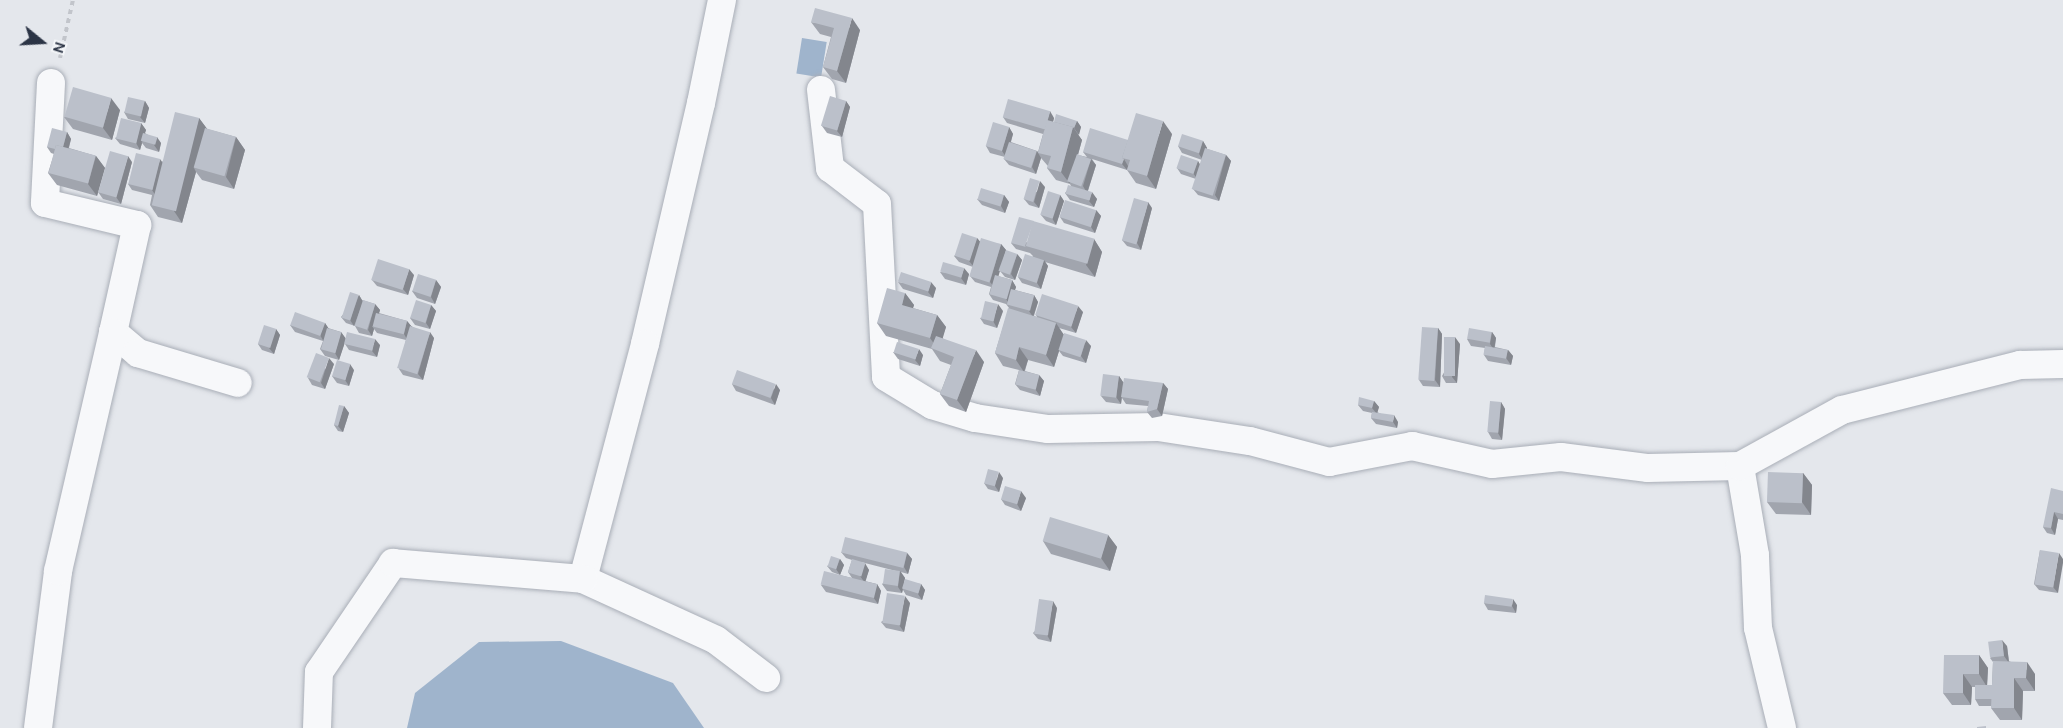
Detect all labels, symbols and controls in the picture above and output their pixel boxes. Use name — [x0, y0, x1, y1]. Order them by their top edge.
north arrow — [12, 12, 72, 72]
text: N — [49, 39, 70, 56]

